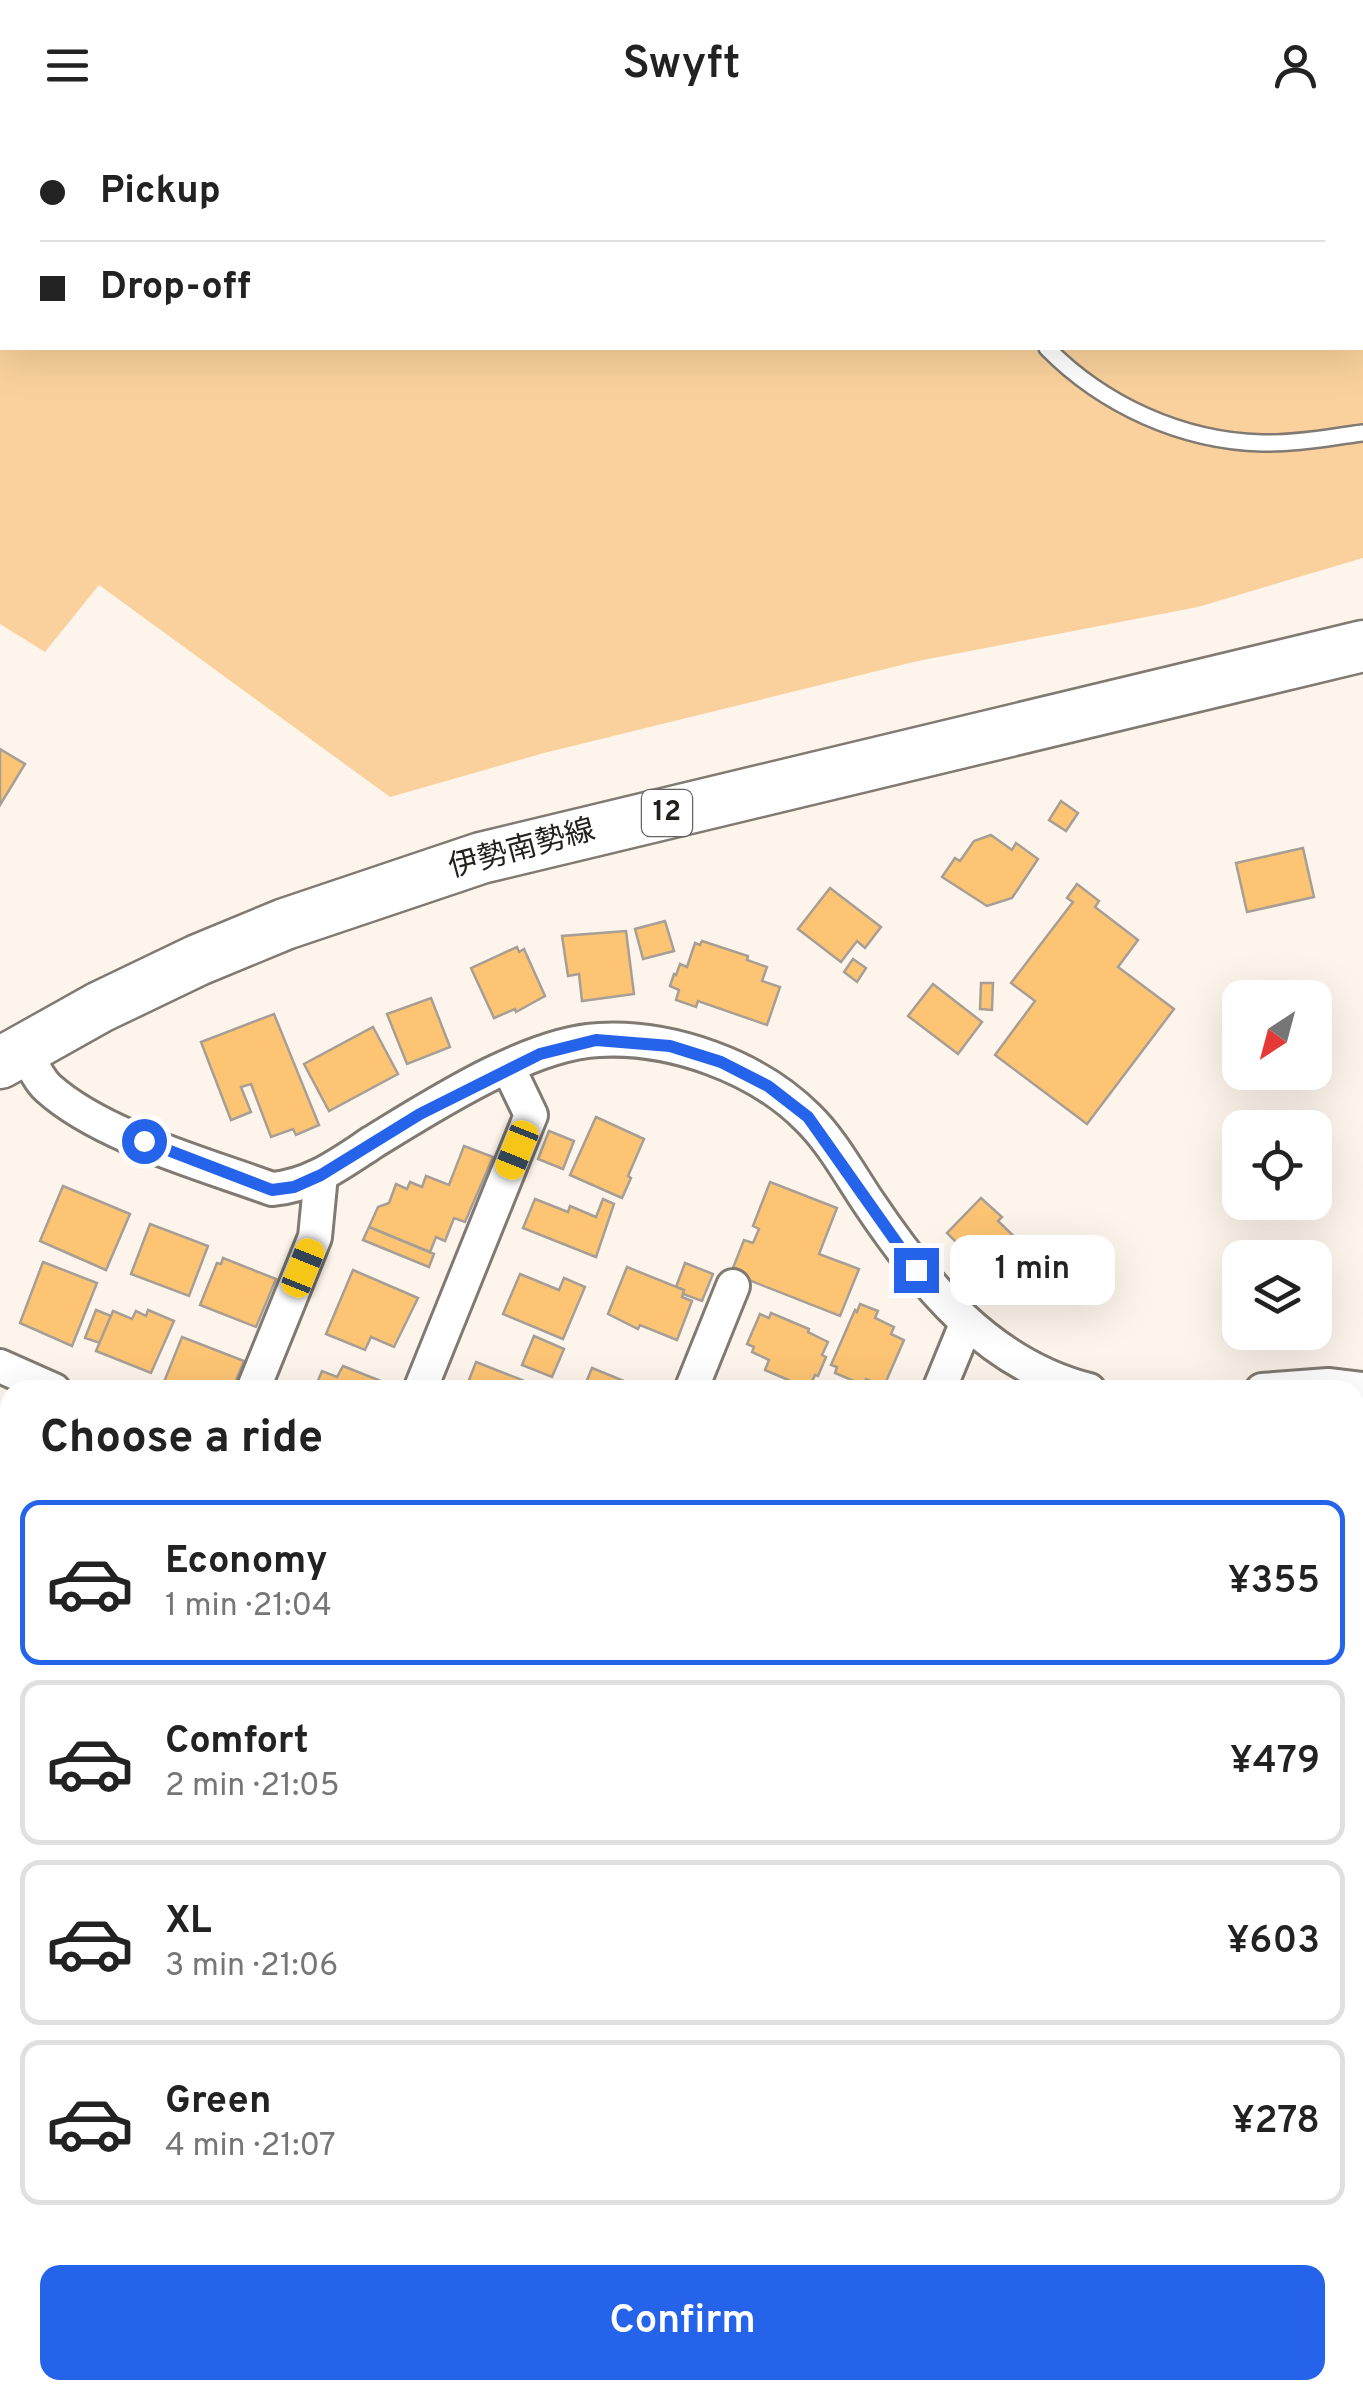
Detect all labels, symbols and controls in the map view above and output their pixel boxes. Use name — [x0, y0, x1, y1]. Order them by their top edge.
text: Swyft — [622, 37, 741, 94]
icon: menu — [40, 38, 95, 93]
icon: person — [1268, 38, 1323, 93]
text: Pickup — [100, 168, 221, 217]
text: Drop-off — [100, 264, 251, 313]
road number: 12 — [642, 790, 692, 836]
street label: 伊勢南勢線 — [445, 813, 599, 887]
north arrow — [1222, 980, 1332, 1090]
map controls — [1222, 980, 1332, 1350]
button: locate — [1222, 1110, 1332, 1220]
car — [492, 1117, 542, 1183]
route start — [122, 1119, 167, 1164]
car — [278, 1235, 328, 1301]
callout: 1 min — [951, 1235, 1116, 1305]
button: layers — [1222, 1240, 1332, 1350]
route end — [894, 1248, 939, 1293]
text: 1 min — [995, 1250, 1070, 1290]
text: Choose a ride — [40, 1411, 323, 1468]
icon: car — [45, 1538, 135, 1628]
text: Economy — [165, 1538, 327, 1587]
text: ¥355 — [1228, 1558, 1320, 1607]
text: 1 min · 21:04 — [165, 1587, 332, 1627]
icon: car — [45, 1718, 135, 1808]
text: Comfort — [165, 1718, 309, 1767]
text: ¥479 — [1230, 1738, 1320, 1787]
text: 2 min · 21:05 — [165, 1767, 340, 1807]
icon: car — [45, 1898, 135, 1988]
text: XL — [165, 1898, 212, 1947]
text: ¥603 — [1227, 1918, 1320, 1967]
text: 3 min · 21:06 — [165, 1947, 338, 1987]
icon: car — [45, 2078, 135, 2168]
text: Green — [165, 2078, 271, 2127]
text: ¥278 — [1232, 2098, 1320, 2147]
text: 4 min · 21:07 — [165, 2127, 336, 2167]
button: Confirm — [40, 2265, 1325, 2380]

